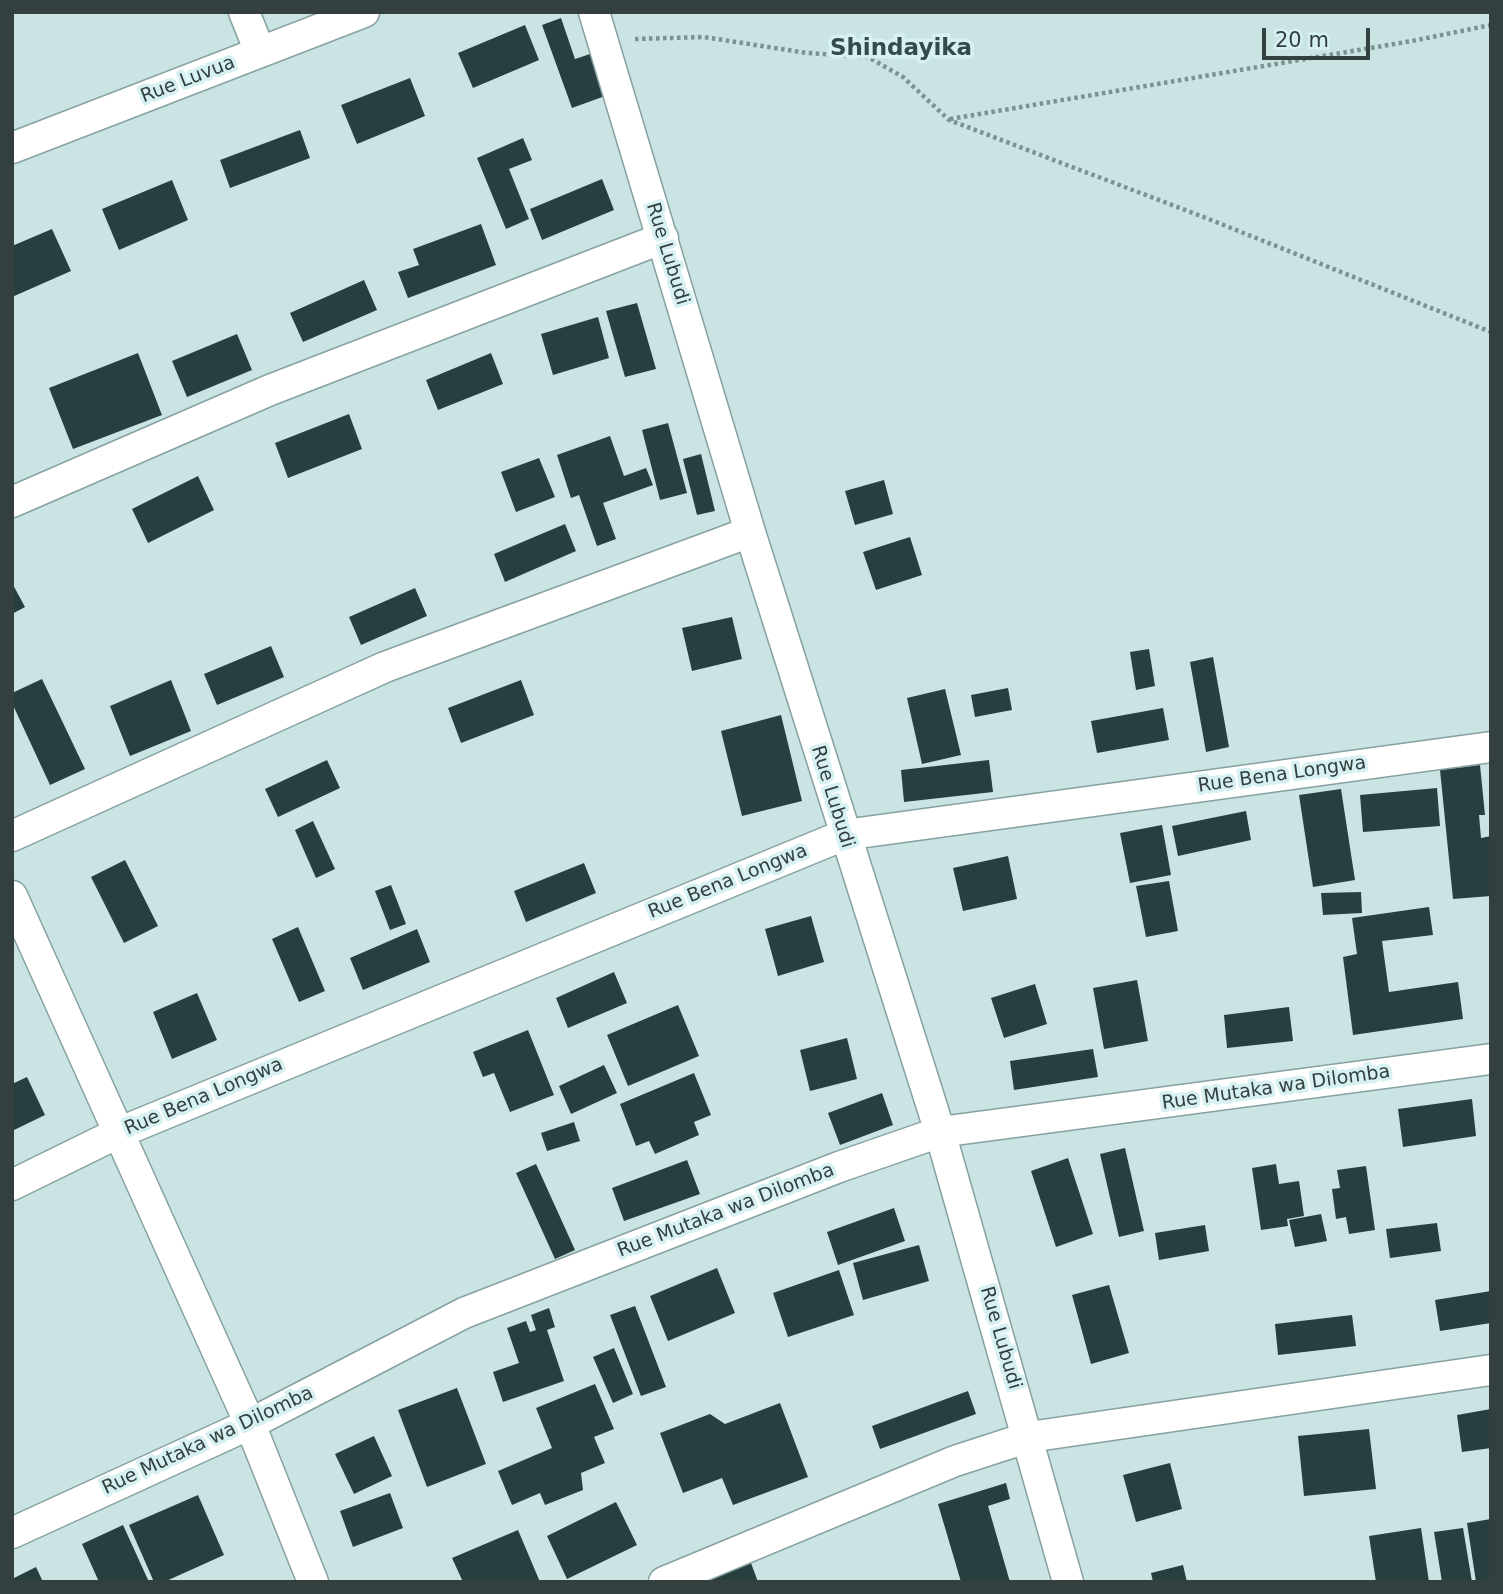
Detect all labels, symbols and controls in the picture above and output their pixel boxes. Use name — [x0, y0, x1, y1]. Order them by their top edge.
scale bar — [1265, 14, 1374, 58]
text: 20 m — [1275, 28, 1329, 52]
district label: Shindayika — [830, 35, 972, 63]
street label: Rue Luvua — [138, 52, 238, 108]
street label: Rue Lubudi — [641, 200, 693, 308]
street label: Rue Lubudi — [806, 743, 858, 851]
street label: Rue Bena Longwa — [1196, 752, 1368, 798]
street label: Rue Bena Longwa — [645, 840, 811, 924]
street label: Rue Bena Longwa — [121, 1053, 287, 1141]
street label: Rue Mutaka wa Dilomba — [1160, 1061, 1392, 1115]
street label: Rue Mutaka wa Dilomba — [614, 1159, 838, 1263]
street label: Rue Lubudi — [974, 1284, 1026, 1392]
street label: Rue Mutaka wa Dilomba — [99, 1382, 317, 1500]

